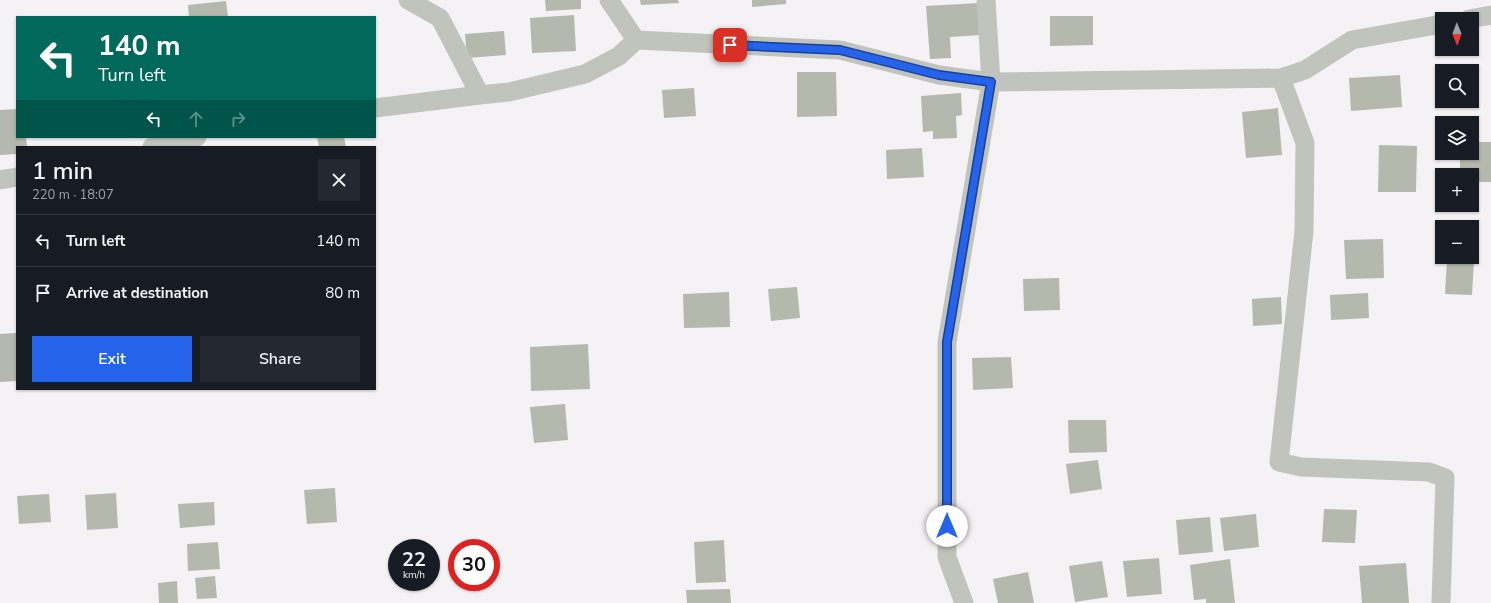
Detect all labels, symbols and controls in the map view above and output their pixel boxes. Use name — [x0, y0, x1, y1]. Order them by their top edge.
north arrow — [1435, 12, 1479, 56]
map controls — [1435, 12, 1479, 264]
text: 140 m — [98, 27, 181, 65]
pin — [713, 28, 747, 62]
icon: left — [32, 32, 84, 84]
icon: arrive — [719, 34, 741, 56]
text: Turn left — [98, 63, 166, 87]
button: search — [1435, 64, 1479, 108]
icon: left — [143, 108, 165, 130]
icon: ahead — [185, 108, 207, 130]
icon: right — [227, 108, 249, 130]
button: layers — [1435, 116, 1479, 160]
text: 1 min — [32, 155, 93, 187]
button: close — [318, 159, 360, 201]
button: + — [1435, 168, 1479, 212]
text: 220 m · 18:07 — [32, 186, 114, 204]
button: − — [1435, 220, 1479, 264]
icon: left — [32, 230, 54, 252]
text: Turn left — [66, 231, 125, 251]
text: 140 m — [316, 231, 360, 251]
icon: arrive — [32, 282, 54, 304]
text: Arrive at destination — [66, 283, 209, 303]
text: 80 m — [325, 283, 360, 303]
button: Exit — [32, 336, 192, 382]
button: Share — [200, 336, 360, 382]
position arrow — [926, 505, 968, 547]
speed limit sign: 30 — [448, 539, 500, 591]
text: 22 — [402, 546, 426, 573]
text: km/h — [403, 568, 425, 582]

